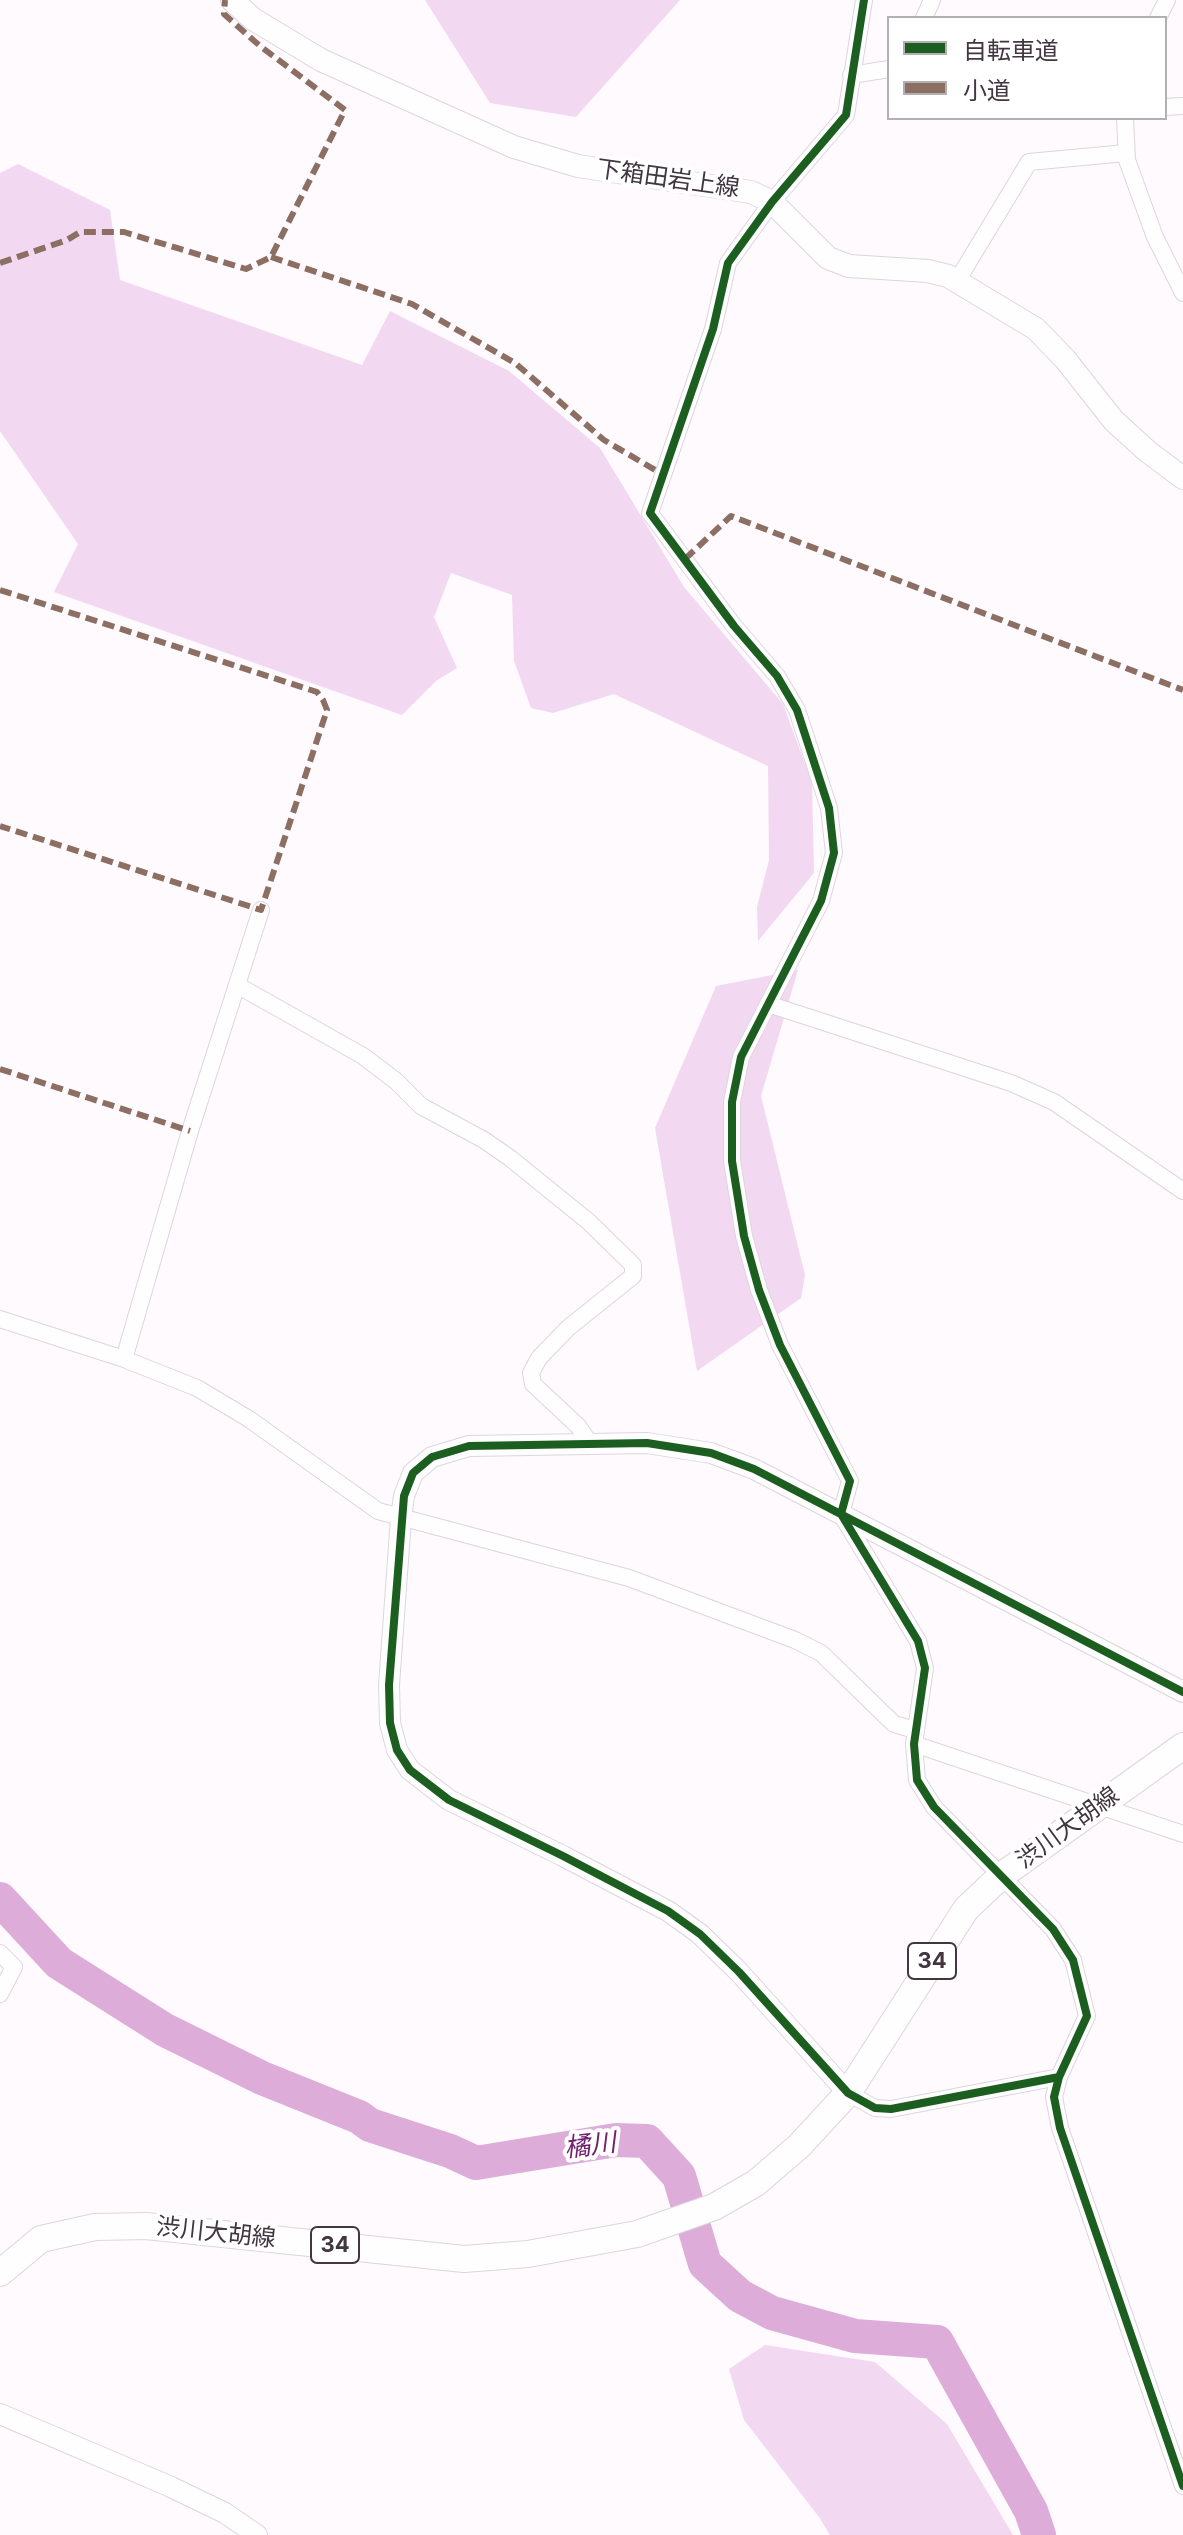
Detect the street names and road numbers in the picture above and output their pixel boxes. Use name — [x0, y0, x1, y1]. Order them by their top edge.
street label: 下箱田岩上線 — [595, 155, 741, 203]
street label: 渋川大胡線 — [1011, 1781, 1125, 1875]
road number: 34 — [908, 1943, 956, 1979]
street label: 渋川大胡線 — [155, 2212, 277, 2254]
road number: 34 — [311, 2227, 359, 2263]

